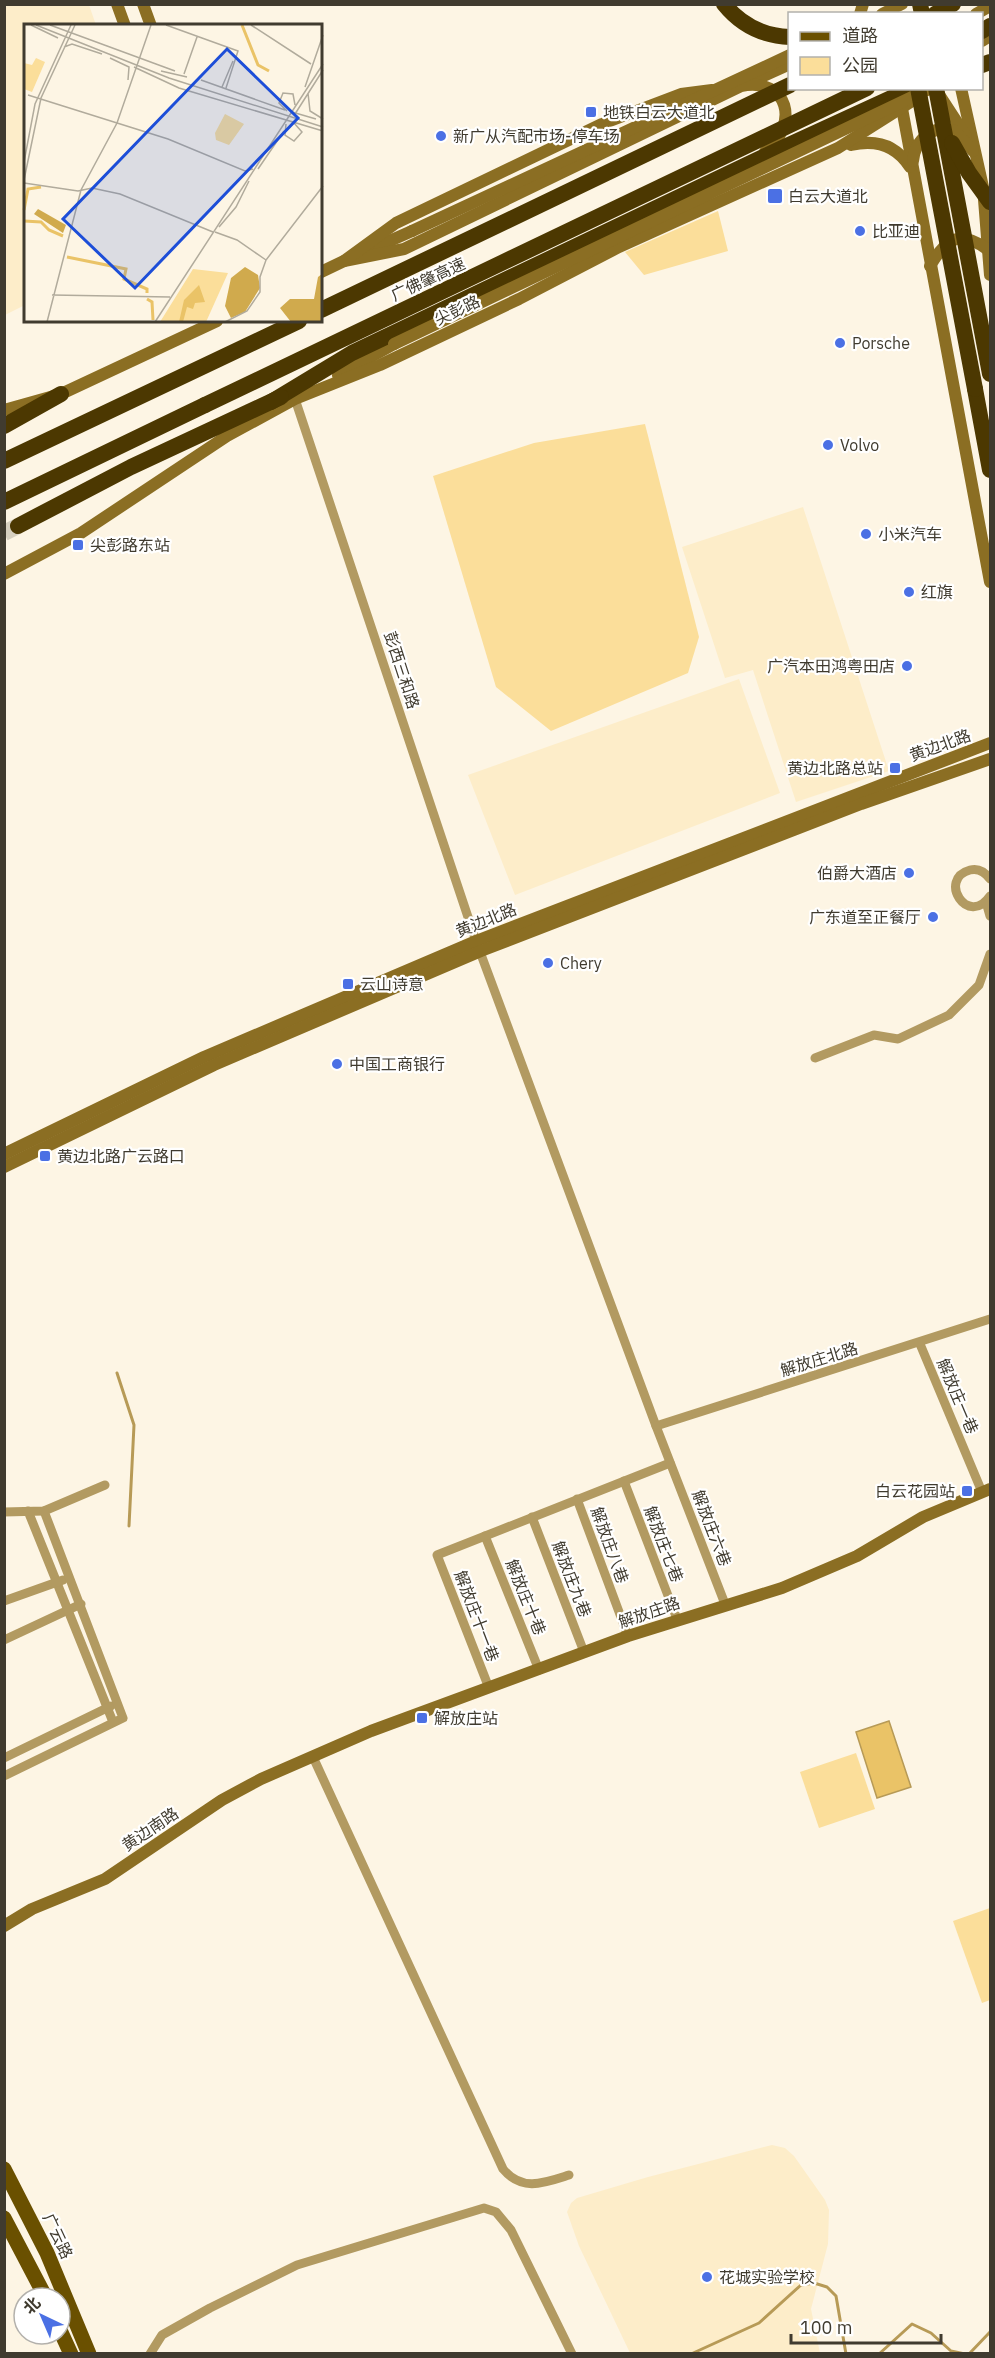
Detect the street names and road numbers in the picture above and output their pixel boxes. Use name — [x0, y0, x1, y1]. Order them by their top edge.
street label: 广佛肇高速 — [388, 253, 468, 305]
street label: 尖彭路 — [431, 291, 483, 329]
street label: 彭西三和路 — [380, 629, 424, 711]
street label: 黄边北路 — [907, 725, 973, 765]
street label: 黄边北路 — [453, 899, 519, 941]
street label: 解放庄北路 — [778, 1338, 860, 1380]
street label: 解放庄一巷 — [933, 1355, 983, 1437]
street label: 解放庄六巷 — [688, 1487, 736, 1569]
street label: 解放庄七巷 — [640, 1503, 688, 1585]
street label: 解放庄八巷 — [587, 1504, 633, 1586]
street label: 解放庄九巷 — [548, 1538, 596, 1620]
street label: 解放庄十巷 — [502, 1556, 550, 1638]
street label: 解放庄十一巷 — [450, 1568, 504, 1664]
street label: 解放庄路 — [615, 1592, 683, 1632]
street label: 黄边南路 — [118, 1803, 182, 1855]
street label: 广云路 — [39, 2210, 77, 2262]

